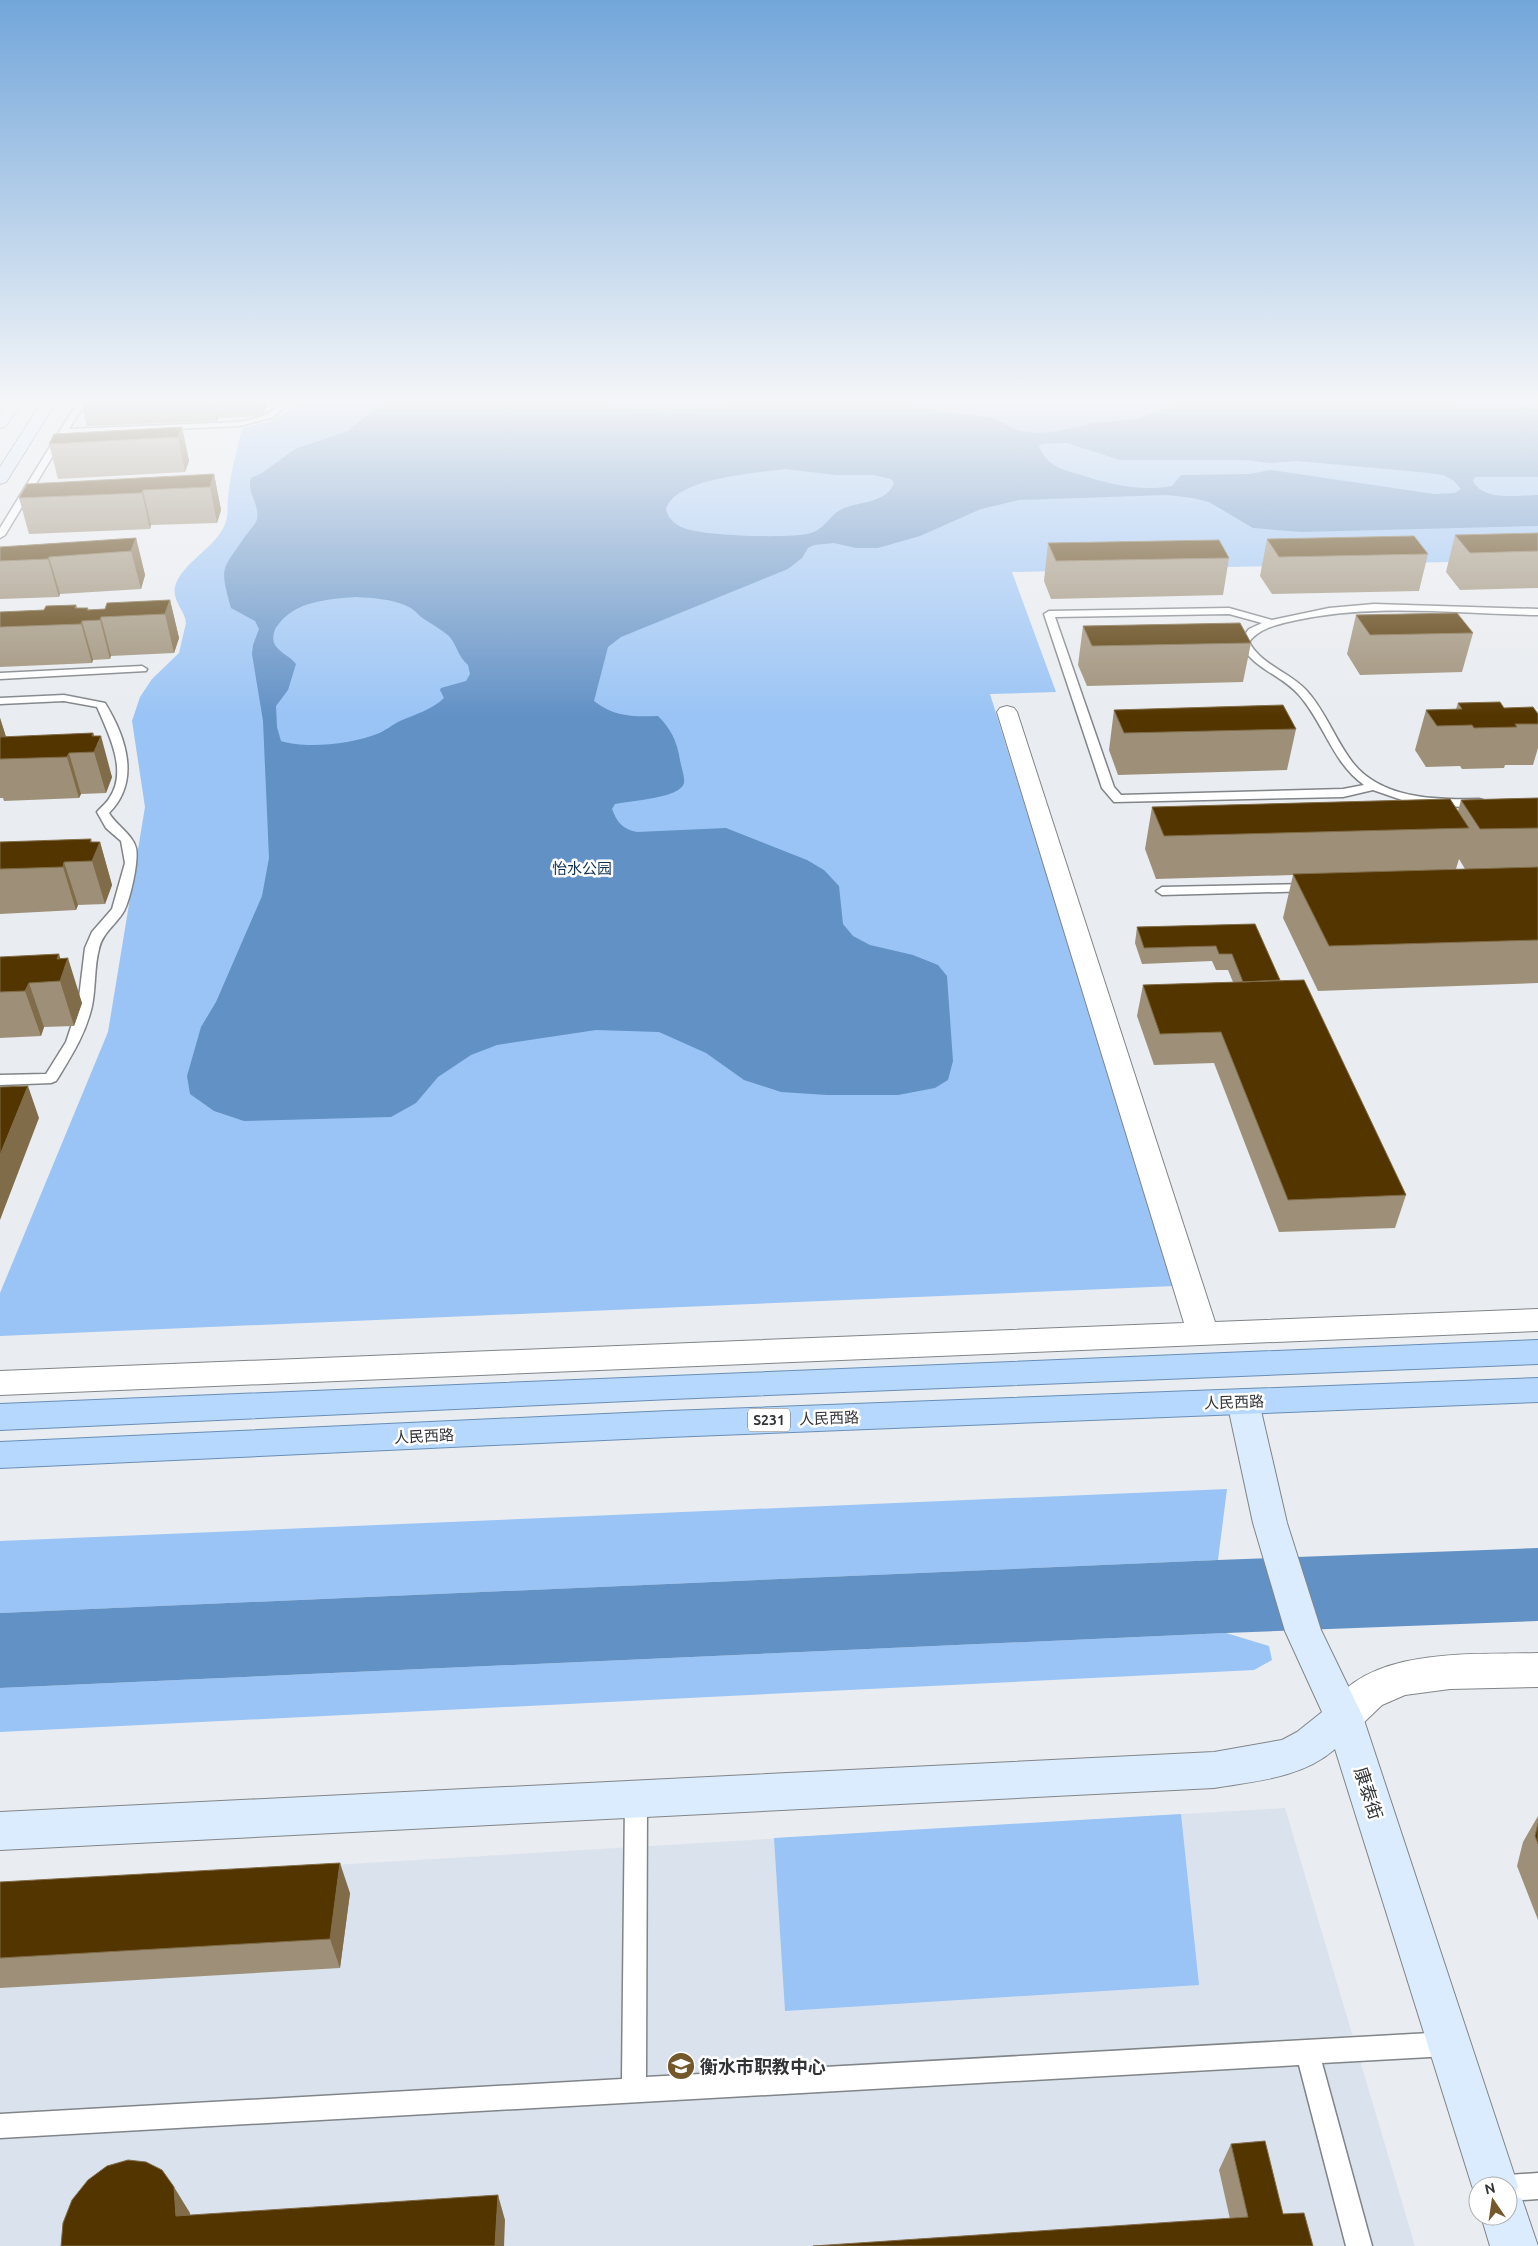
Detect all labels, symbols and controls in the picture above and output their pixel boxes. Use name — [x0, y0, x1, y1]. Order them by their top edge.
park label: 怡水公园 — [552, 860, 612, 877]
street label: 人民西路 — [1204, 1392, 1264, 1412]
road number: S231 — [748, 1408, 790, 1432]
street label: 人民西路 — [799, 1408, 859, 1428]
street label: 人民西路 — [394, 1426, 454, 1446]
street label: 康泰街 — [1351, 1764, 1387, 1822]
school or university icon: 衡水市职教中心 — [666, 2051, 696, 2081]
place label: 衡水市职教中心 — [700, 2056, 826, 2076]
north arrow — [1468, 2176, 1518, 2226]
text: N — [1483, 2179, 1497, 2197]

